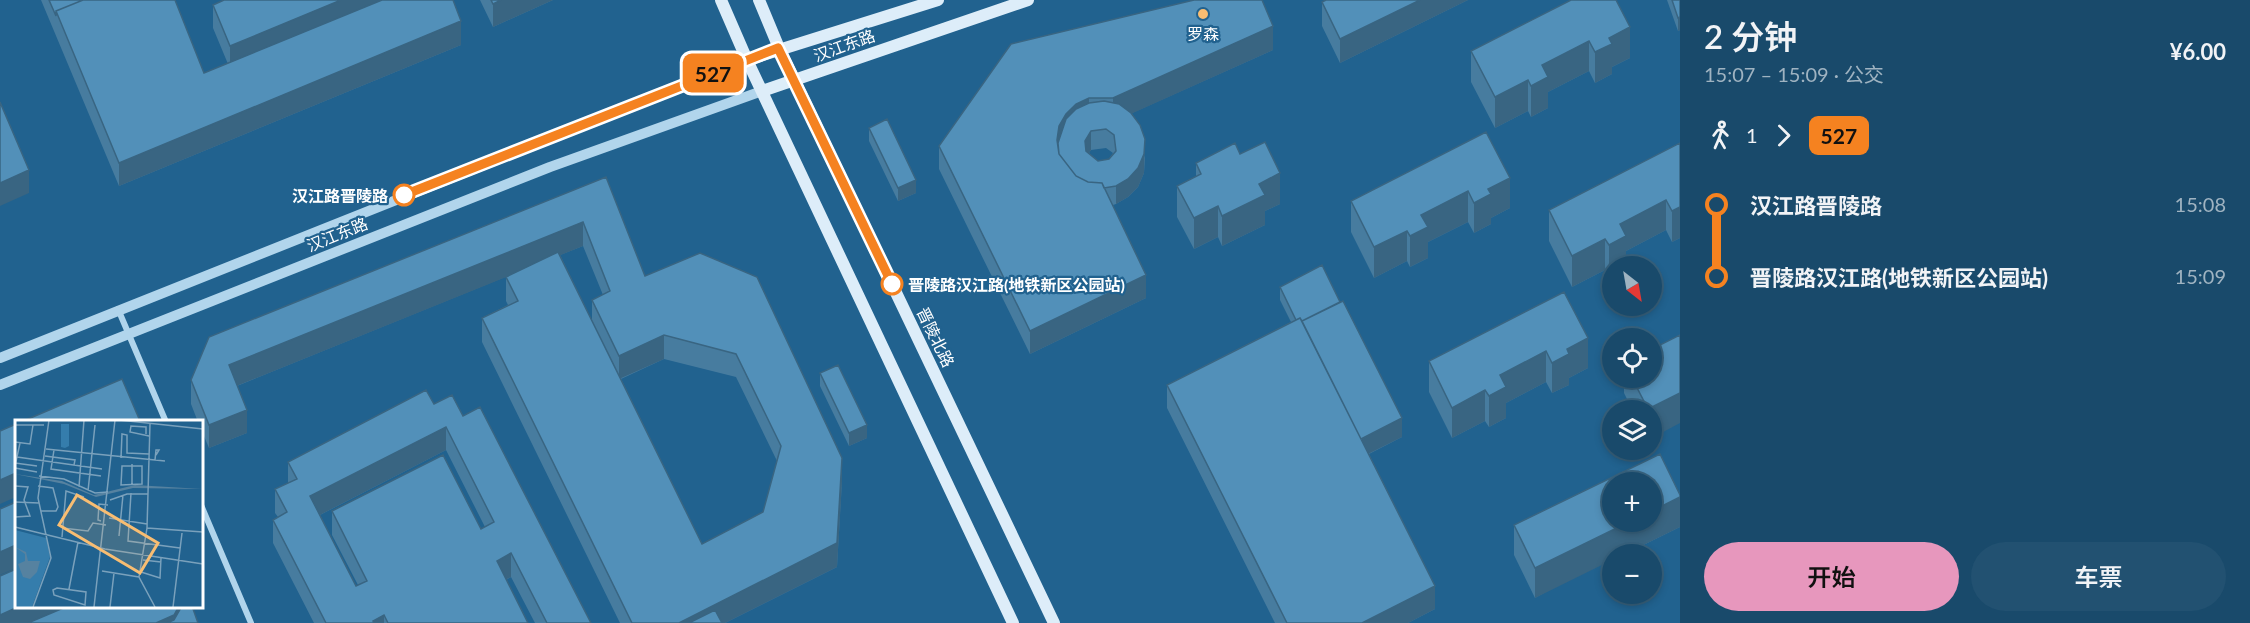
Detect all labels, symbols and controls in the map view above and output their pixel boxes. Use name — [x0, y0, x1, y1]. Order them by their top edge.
marker: 罗森 — [1196, 7, 1210, 21]
text: 2 分钟 — [1704, 16, 1797, 56]
place label: 罗森 — [1187, 24, 1219, 43]
street label: 汉江东路 — [811, 25, 877, 65]
text: ¥6.00 — [2170, 38, 2226, 65]
line badge: 527 — [678, 54, 748, 92]
text: 527 — [695, 61, 731, 86]
text: 15:07 – 15:09 · 公交 — [1704, 62, 1884, 86]
icon: walk — [1704, 119, 1737, 152]
icon: forward — [1767, 119, 1800, 152]
text: 1 — [1746, 123, 1758, 147]
text: 527 — [1821, 123, 1857, 148]
marker: 汉江路晋陵路 — [393, 184, 415, 206]
place label: 汉江路晋陵路 — [292, 186, 388, 205]
text: 汉江路晋陵路 — [1750, 192, 1882, 219]
text: 15:08 — [2175, 192, 2226, 216]
street label: 汉江东路 — [304, 213, 370, 255]
north arrow — [1602, 256, 1662, 316]
map controls — [1602, 256, 1662, 604]
text: 晋陵路汉江路(地铁新区公园站) — [1750, 264, 2048, 291]
text: 15:09 — [2175, 264, 2226, 288]
marker: 晋陵路汉江路(地铁新区公园站) — [881, 273, 903, 295]
place label: 晋陵路汉江路(地铁新区公园站) — [908, 275, 1125, 294]
street label: 晋陵北路 — [913, 304, 959, 370]
button: locate — [1602, 328, 1662, 388]
button: layers — [1602, 400, 1662, 460]
inset map — [15, 420, 202, 608]
button: + — [1602, 472, 1662, 532]
button: 开始 — [1704, 542, 1959, 611]
button: 车票 — [1971, 542, 2226, 611]
button: − — [1602, 544, 1662, 604]

